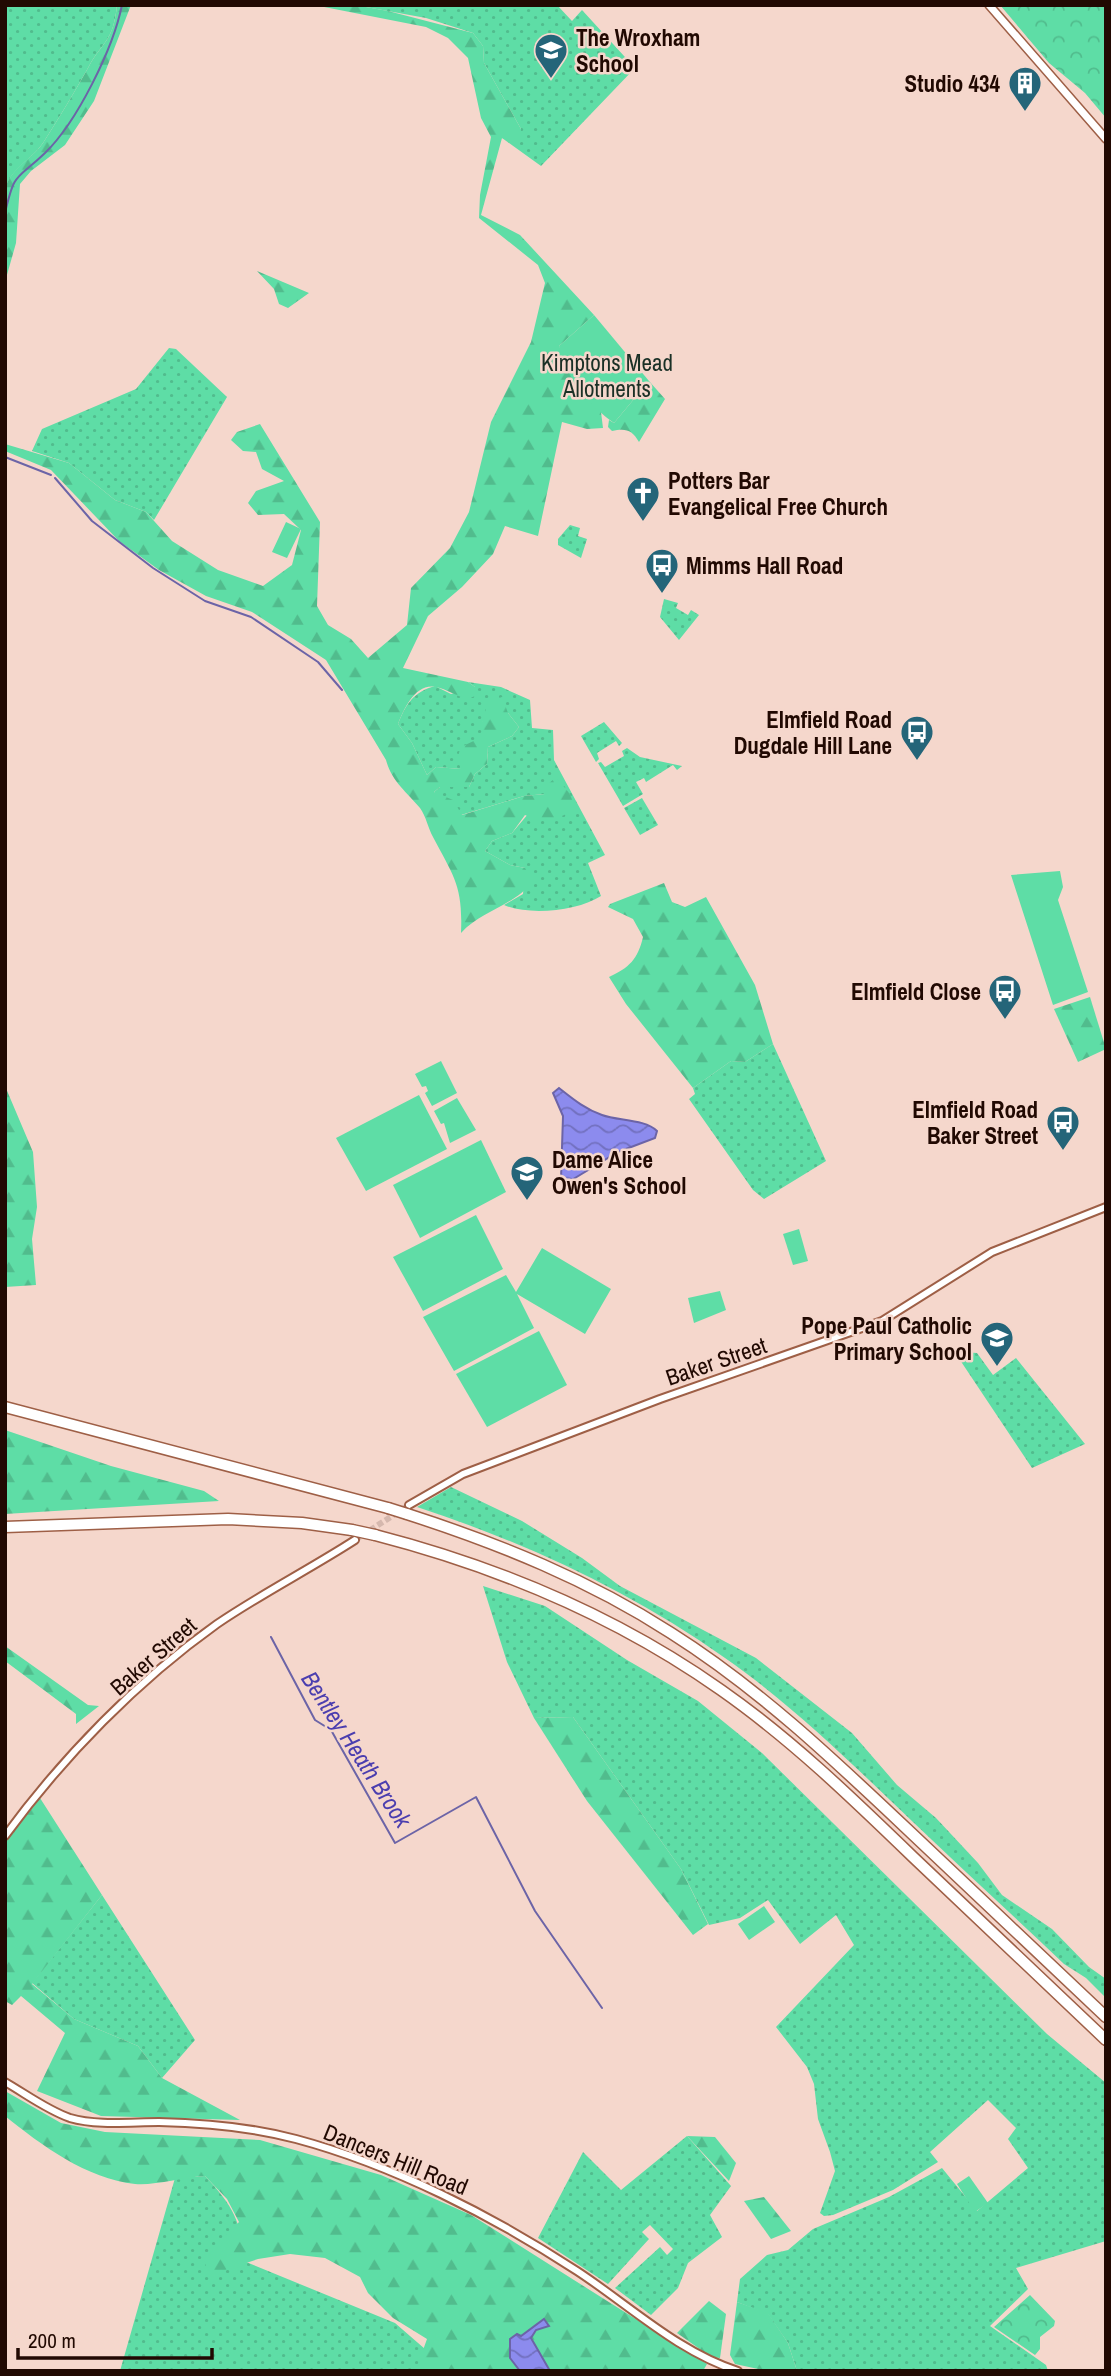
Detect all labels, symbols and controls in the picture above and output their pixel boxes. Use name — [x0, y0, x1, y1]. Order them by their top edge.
place label: The Wroxham School — [576, 22, 700, 79]
school or university icon: The Wroxham School — [532, 31, 570, 80]
building icon: Studio 434 — [1006, 64, 1044, 113]
place label: Studio 434 — [905, 68, 1001, 99]
park label: Kimptons Mead Allotments — [541, 347, 673, 404]
place label: Potters Bar Evangelical Free Church — [668, 465, 888, 522]
church icon: Potters Bar Evangelical Free Church — [624, 474, 662, 523]
bus stop icon: Mimms Hall Road — [643, 546, 681, 595]
place label: Mimms Hall Road — [686, 550, 843, 581]
place label: Elmfield Road Dugdale Hill Lane — [734, 704, 892, 761]
bus stop icon: Elmfield Road Dugdale Hill Lane — [898, 713, 936, 762]
bus stop icon: Elmfield Close — [986, 972, 1024, 1021]
place label: Elmfield Close — [851, 976, 981, 1007]
place label: Elmfield Road Baker Street — [912, 1094, 1038, 1151]
bus stop icon: Elmfield Road Baker Street — [1044, 1103, 1082, 1152]
place label: Dame Alice Owen's School — [552, 1144, 686, 1201]
school or university icon: Dame Alice Owen's School — [508, 1153, 546, 1202]
place label: Pope Paul Catholic Primary School — [801, 1310, 972, 1367]
school or university icon: Pope Paul Catholic Primary School — [978, 1319, 1016, 1368]
street label: Baker Street — [661, 1329, 771, 1393]
street label: Baker Street — [103, 1610, 203, 1702]
water label: Bentley Heath Brook — [294, 1665, 420, 1834]
street label: Dancers Hill Road — [319, 2116, 473, 2202]
scale bar — [18, 2316, 212, 2360]
text: 200 m — [28, 2326, 76, 2355]

